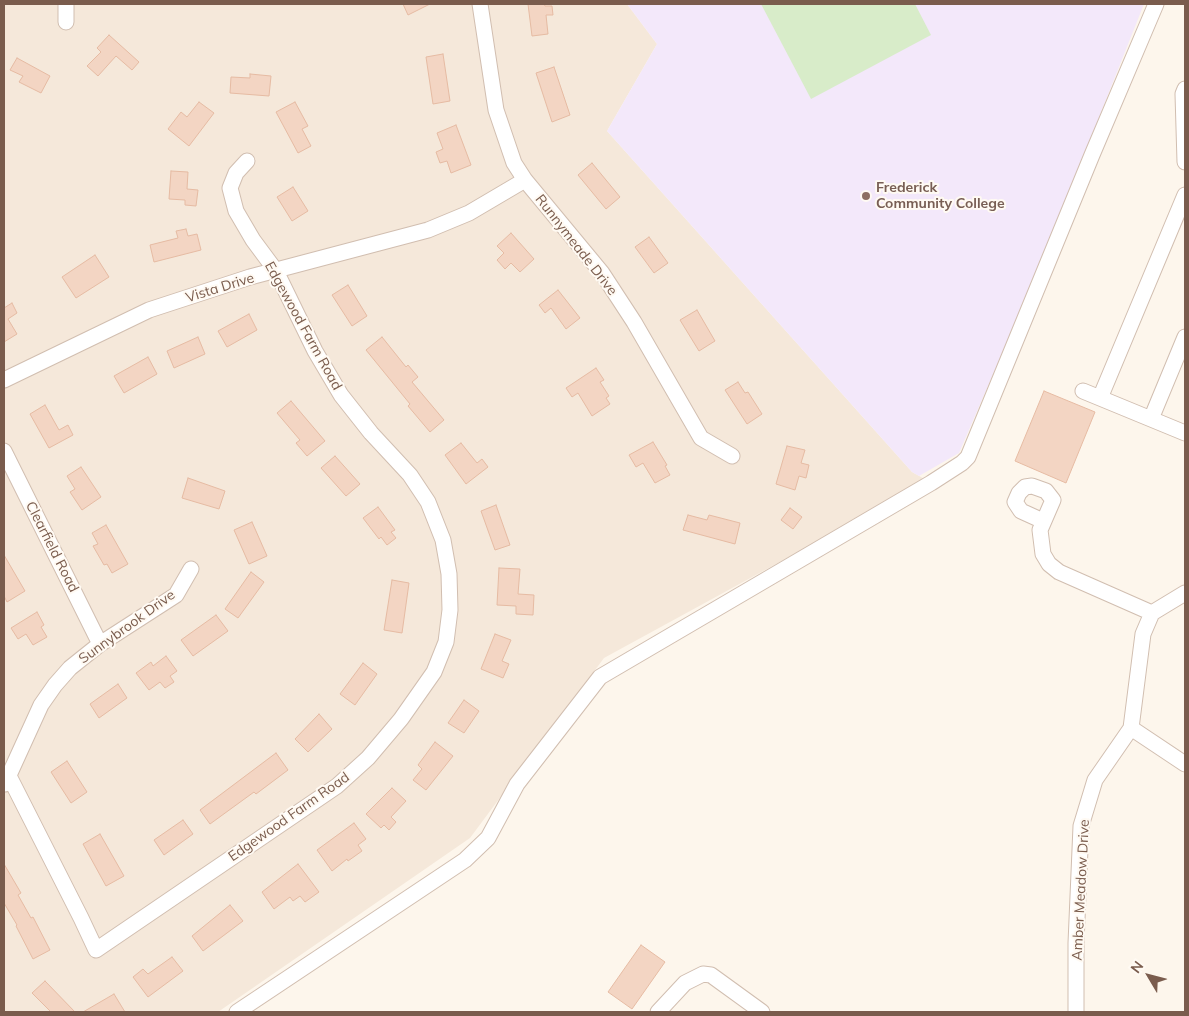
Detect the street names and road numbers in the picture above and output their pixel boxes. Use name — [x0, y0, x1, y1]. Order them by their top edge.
street label: Runnymeade Drive — [531, 191, 621, 299]
street label: Edgewood Farm Road — [261, 259, 345, 393]
street label: Vista Drive — [184, 270, 256, 306]
street label: Clearfield Road — [22, 499, 82, 595]
street label: Sunnybrook Drive — [76, 587, 178, 667]
street label: Edgewood Farm Road — [225, 769, 353, 865]
street label: Amber Meadow Drive — [1069, 819, 1093, 961]

